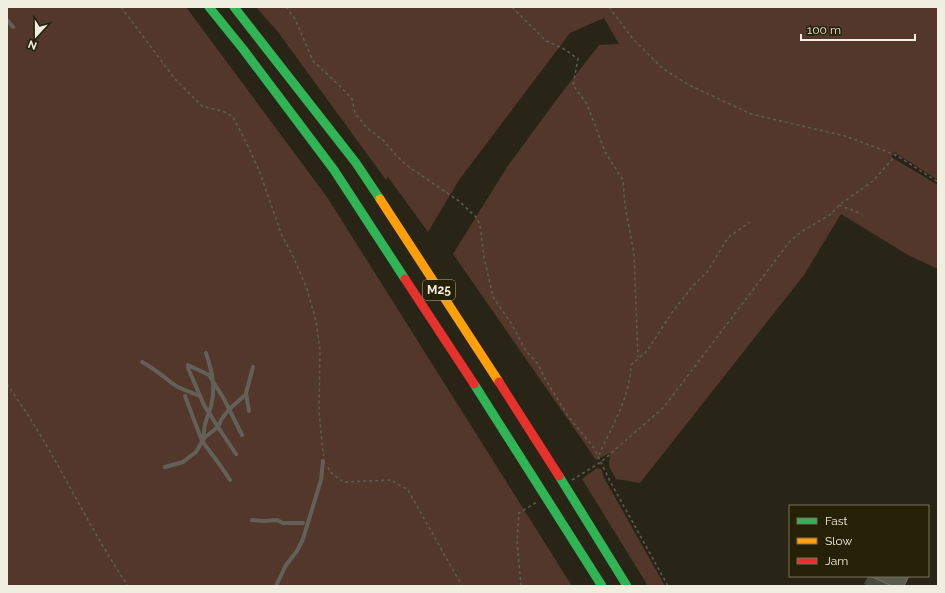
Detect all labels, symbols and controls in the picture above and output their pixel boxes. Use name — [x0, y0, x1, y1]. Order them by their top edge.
north arrow — [16, 16, 56, 56]
scale bar — [801, 16, 915, 42]
text: 100 m — [807, 23, 841, 37]
text: N — [26, 37, 39, 52]
road number: M25 — [423, 280, 455, 300]
legend — [789, 505, 929, 577]
text: Fast — [825, 514, 848, 528]
text: Slow — [825, 534, 852, 548]
text: Jam — [825, 554, 848, 568]

